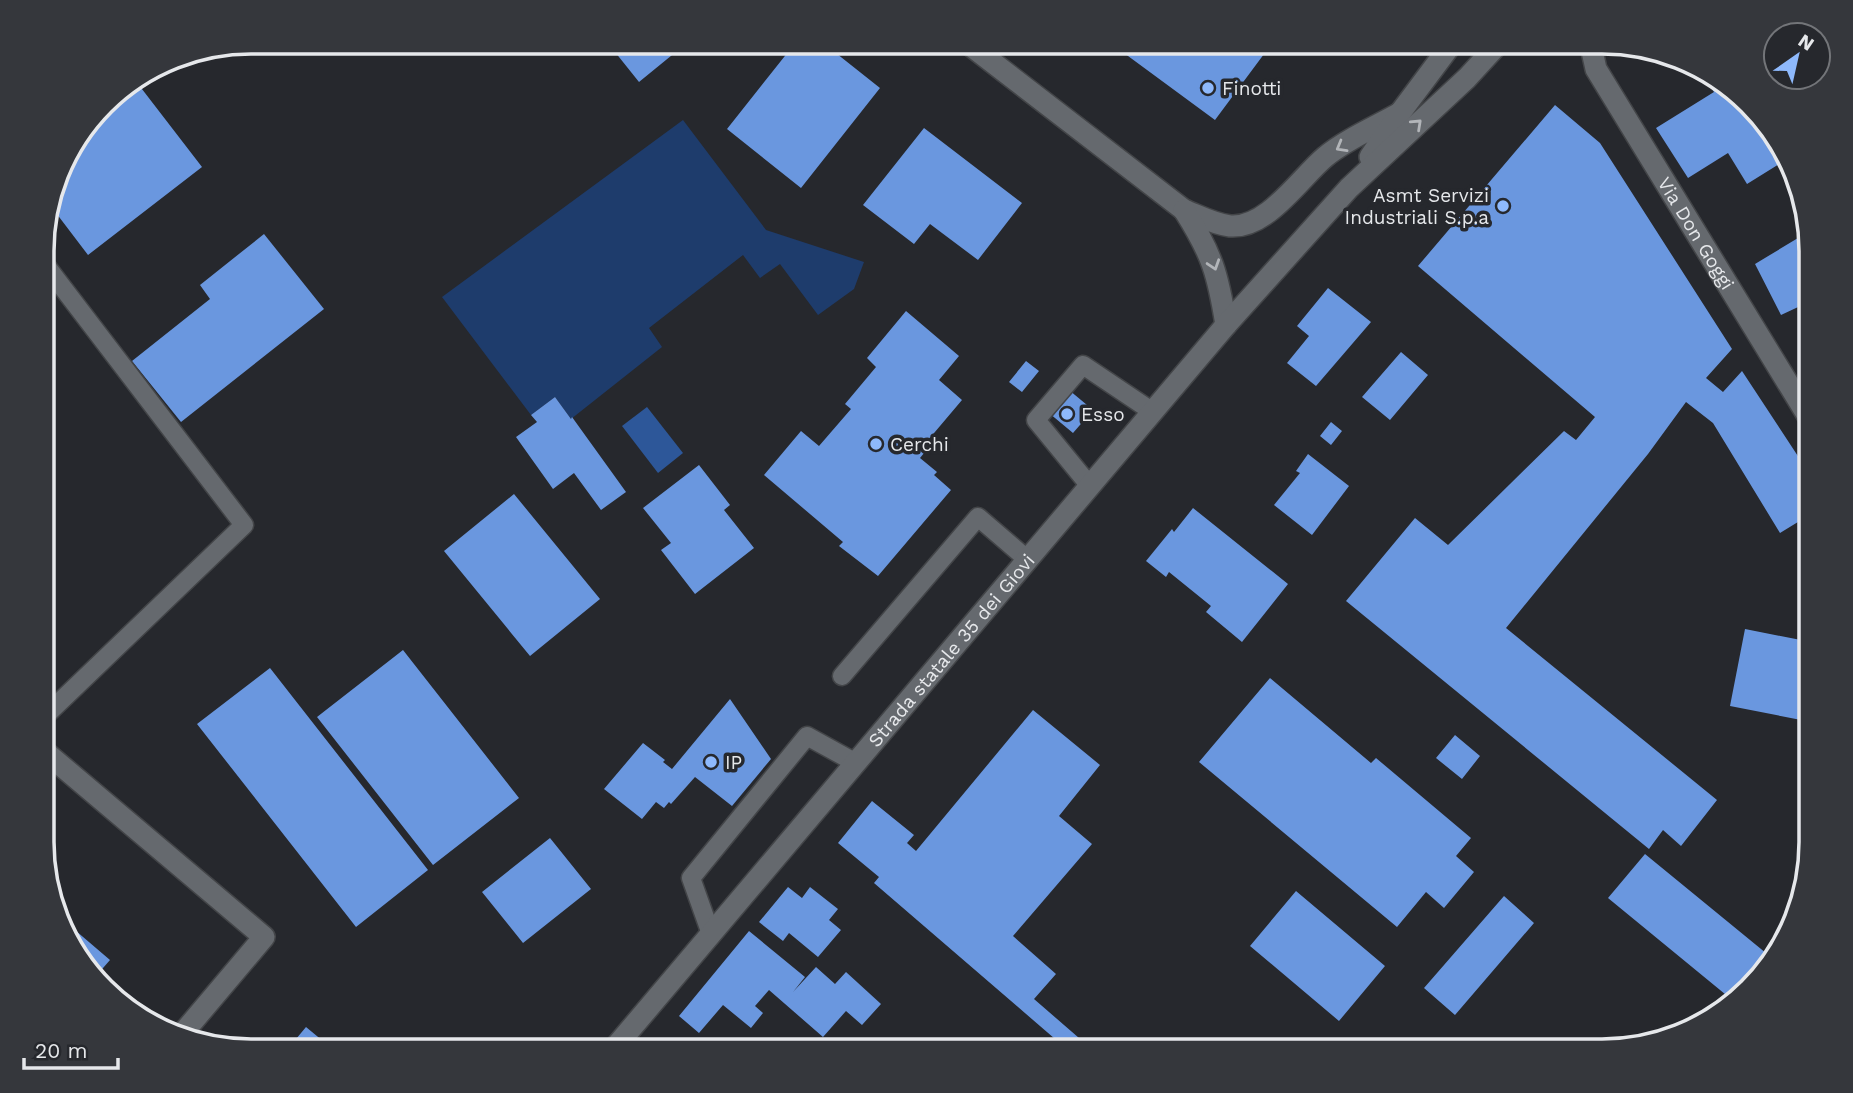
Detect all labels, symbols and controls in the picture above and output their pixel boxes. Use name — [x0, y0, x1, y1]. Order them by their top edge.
north arrow — [1762, 21, 1832, 91]
text: N — [1794, 29, 1818, 56]
place label: Finotti — [1222, 77, 1281, 100]
marker: Finotti — [1200, 80, 1216, 96]
one-way arrow — [1409, 120, 1422, 133]
one-way arrow — [1335, 139, 1348, 152]
street label: Via Don Goggi — [1653, 173, 1739, 294]
place label: Asmt Servizi Industriali S.p.a — [1345, 184, 1489, 229]
marker: Asmt Servizi Industriali S.p.a — [1495, 198, 1511, 214]
one-way arrow — [1205, 258, 1220, 270]
place label: Esso — [1081, 403, 1125, 426]
marker: Esso — [1059, 406, 1075, 422]
place label: Cerchi — [890, 433, 949, 456]
marker: Cerchi — [868, 436, 884, 452]
street label: Strada statale 35 dei Giovi — [863, 549, 1040, 752]
place label: IP — [725, 751, 742, 774]
marker: IP — [703, 754, 719, 770]
scale bar — [24, 1026, 119, 1070]
text: 20 m — [35, 1038, 87, 1063]

